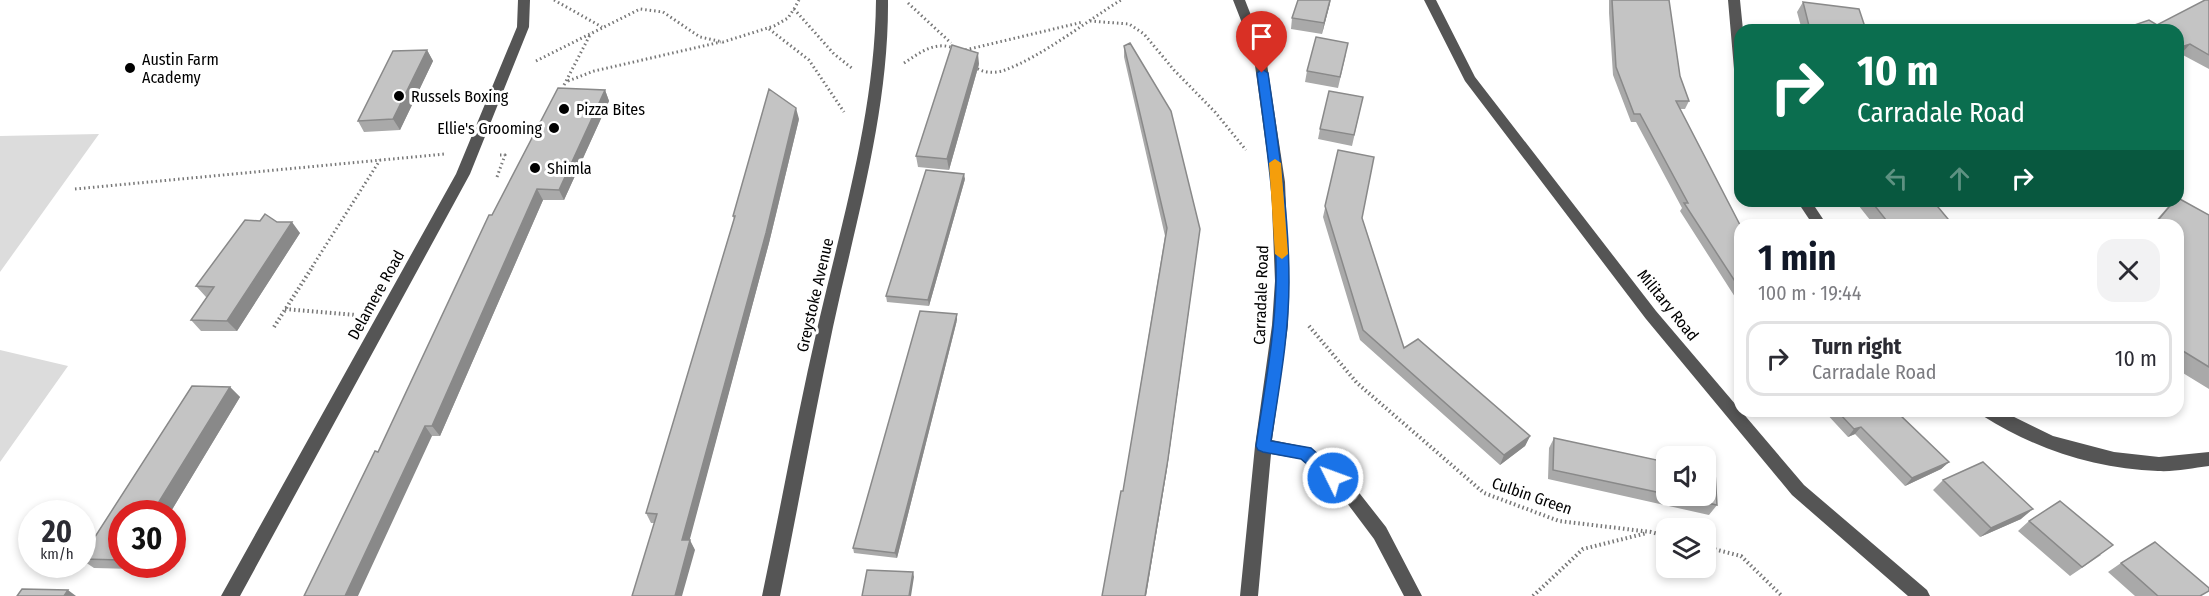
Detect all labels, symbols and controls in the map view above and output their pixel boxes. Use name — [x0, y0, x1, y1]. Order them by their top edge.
pin — [1236, 11, 1287, 73]
icon: arrive — [1245, 20, 1278, 53]
text: 10 m — [1857, 46, 1938, 96]
icon: right — [1758, 48, 1836, 126]
place label: Austin Farm Academy — [142, 50, 219, 87]
marker: Austin Farm Academy — [123, 61, 137, 75]
place label: Russels Boxing — [411, 87, 509, 106]
marker: Russels Boxing — [392, 89, 406, 103]
text: Carradale Road — [1857, 97, 2025, 129]
place label: Pizza Bites — [576, 100, 645, 119]
marker: Pizza Bites — [557, 102, 571, 116]
place label: Ellie's Grooming — [437, 119, 542, 138]
marker: Ellie's Grooming — [547, 121, 561, 135]
place label: Shimla — [547, 159, 592, 178]
marker: Shimla — [528, 161, 542, 175]
icon: left — [1880, 162, 1913, 195]
icon: ahead — [1943, 162, 1976, 195]
icon: right — [2006, 162, 2039, 195]
street label: Greystoke Avenue — [793, 236, 837, 354]
text: 1 min — [1758, 236, 1836, 280]
button: close — [2097, 239, 2160, 302]
street label: Carradale Road — [1250, 245, 1272, 345]
street label: Delamere Road — [344, 247, 408, 343]
street label: Military Road — [1633, 265, 1703, 345]
text: 100 m · 19:44 — [1758, 281, 1861, 305]
text: Turn right — [1812, 333, 1901, 360]
icon: right — [1761, 342, 1794, 375]
text: 10 m — [2115, 345, 2157, 372]
text: Carradale Road — [1812, 360, 1936, 384]
position arrow — [1301, 446, 1365, 510]
map controls — [1656, 446, 1716, 578]
button: sound — [1656, 446, 1716, 506]
street label: Culbin Green — [1489, 473, 1575, 519]
speed limit sign: 30 — [108, 500, 186, 578]
text: 20 — [42, 514, 72, 550]
button: layers — [1656, 518, 1716, 578]
text: km/h — [40, 545, 74, 563]

